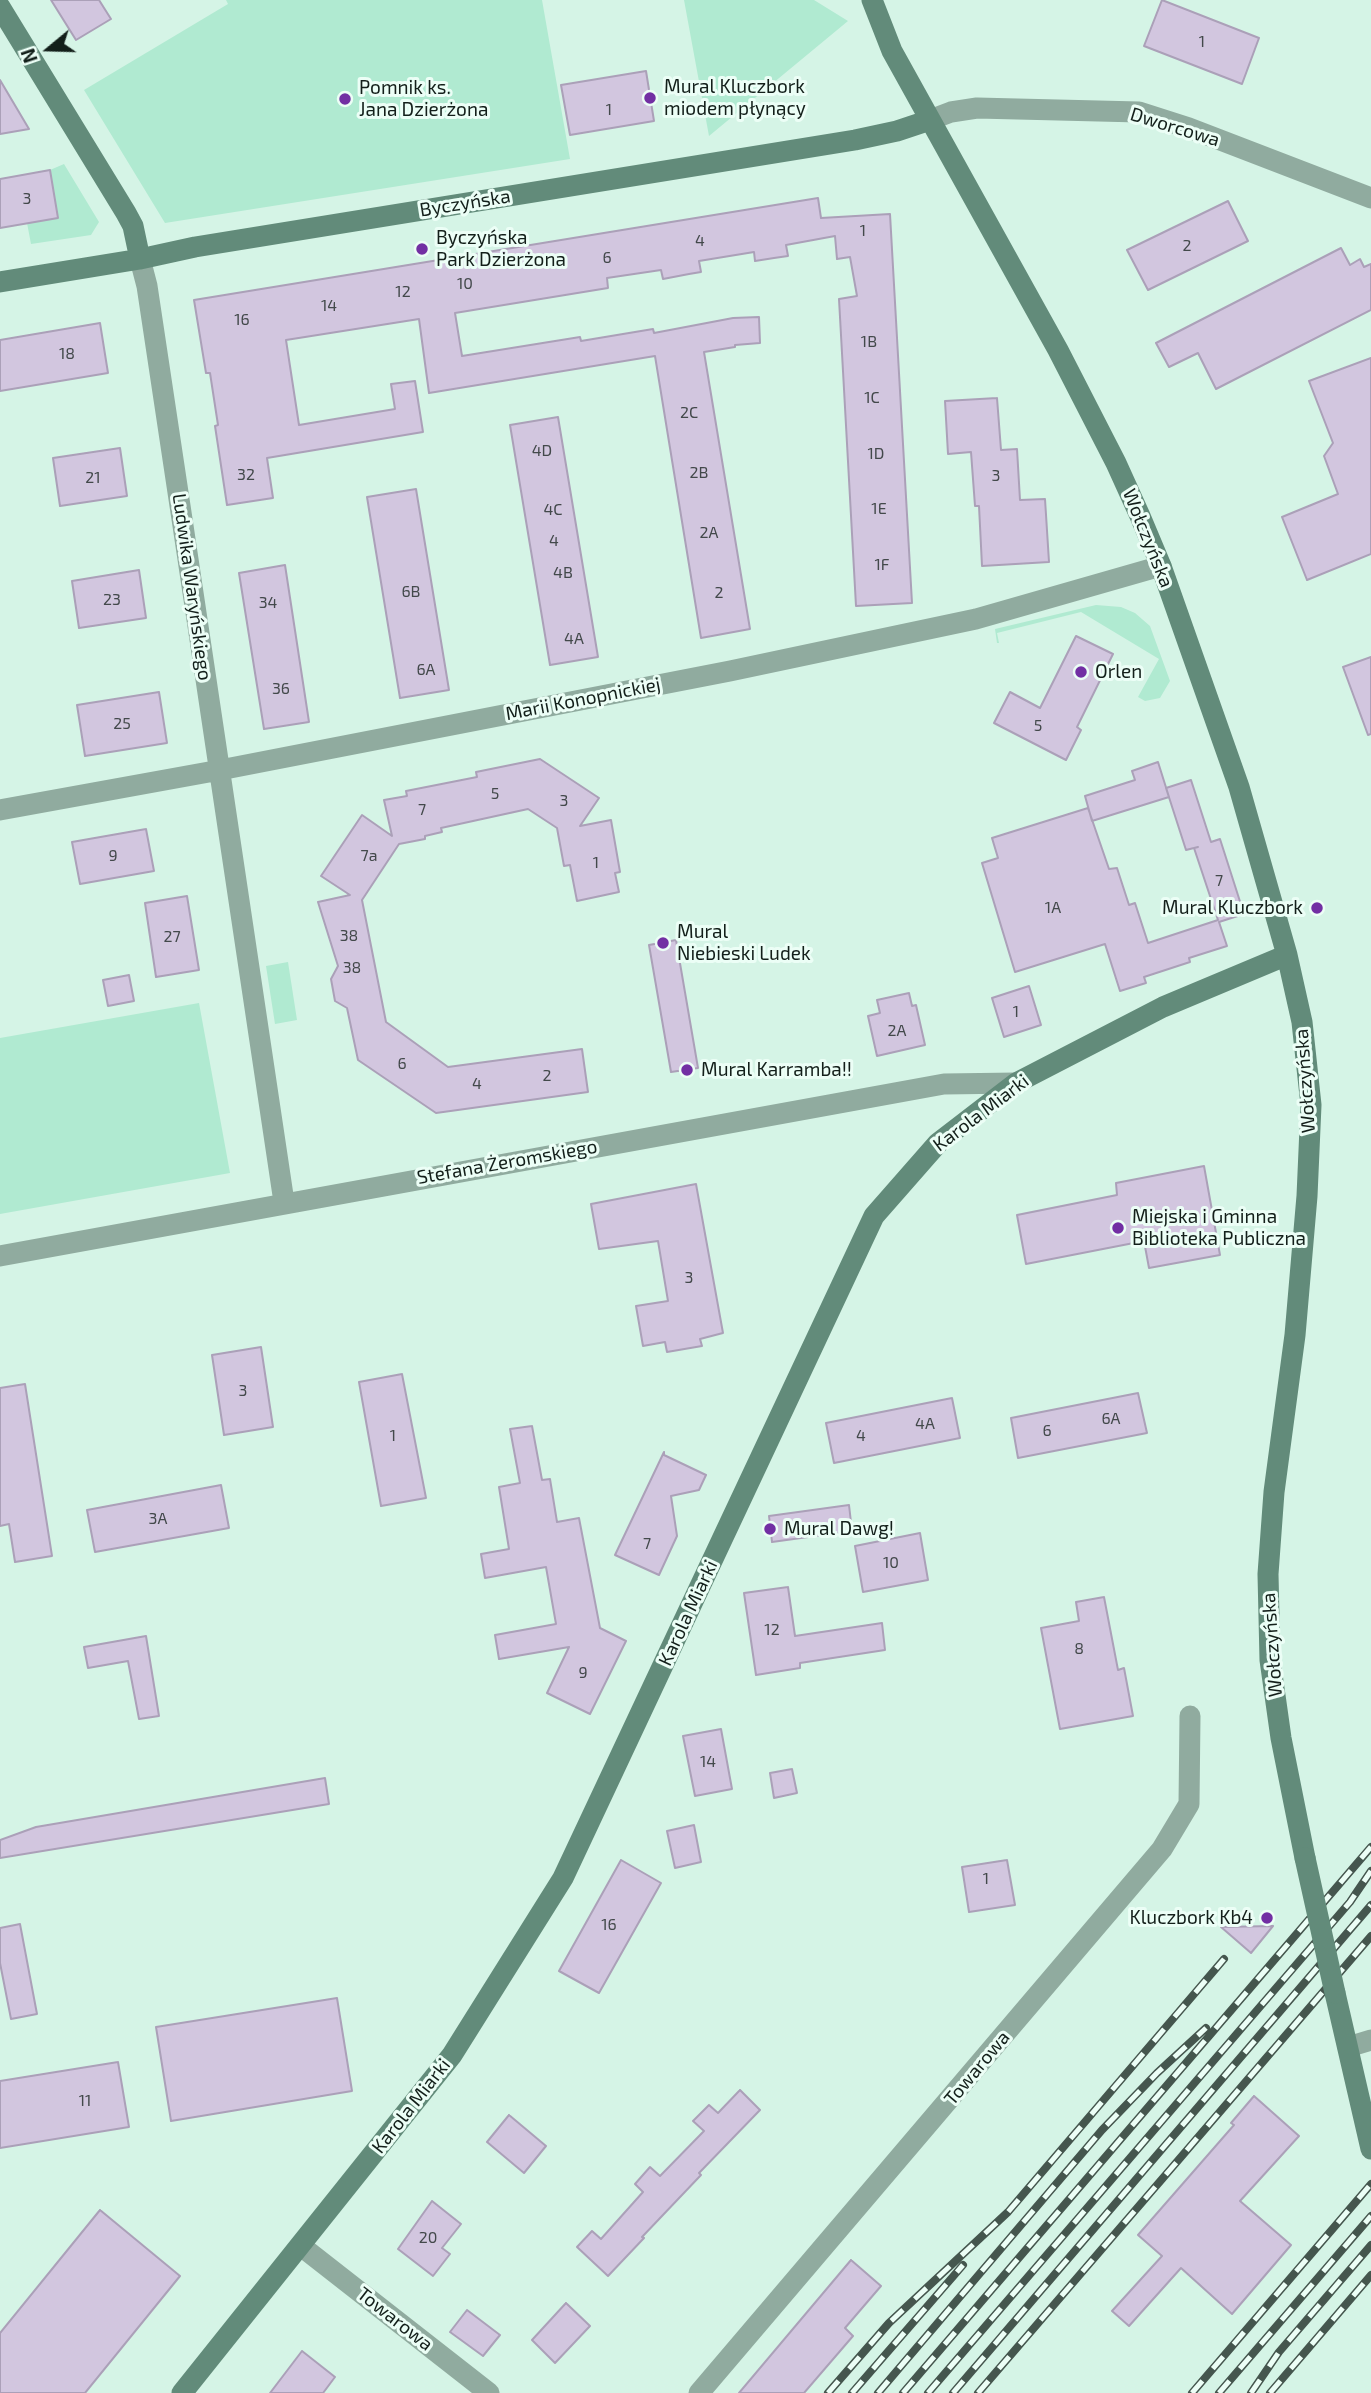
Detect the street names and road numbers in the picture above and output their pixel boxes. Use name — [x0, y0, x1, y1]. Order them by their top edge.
street label: Dworcowa — [1128, 103, 1222, 151]
street label: Byczyńska — [418, 185, 512, 221]
street label: Wołczyńska — [1118, 485, 1178, 591]
street label: Ludwika Waryńskiego — [168, 492, 216, 682]
street label: Marii Konopnickiej — [504, 673, 662, 725]
street label: Wołczyńska — [1290, 1028, 1320, 1134]
street label: Karola Miarki — [929, 1070, 1033, 1156]
street label: Stefana Żeromskiego — [415, 1135, 599, 1189]
street label: Karola Miarki — [654, 1557, 722, 1669]
street label: Wołczyńska — [1257, 1592, 1287, 1698]
street label: Towarowa — [939, 2026, 1015, 2110]
street label: Karola Miarki — [367, 2054, 455, 2158]
street label: Towarowa — [353, 2282, 437, 2356]

